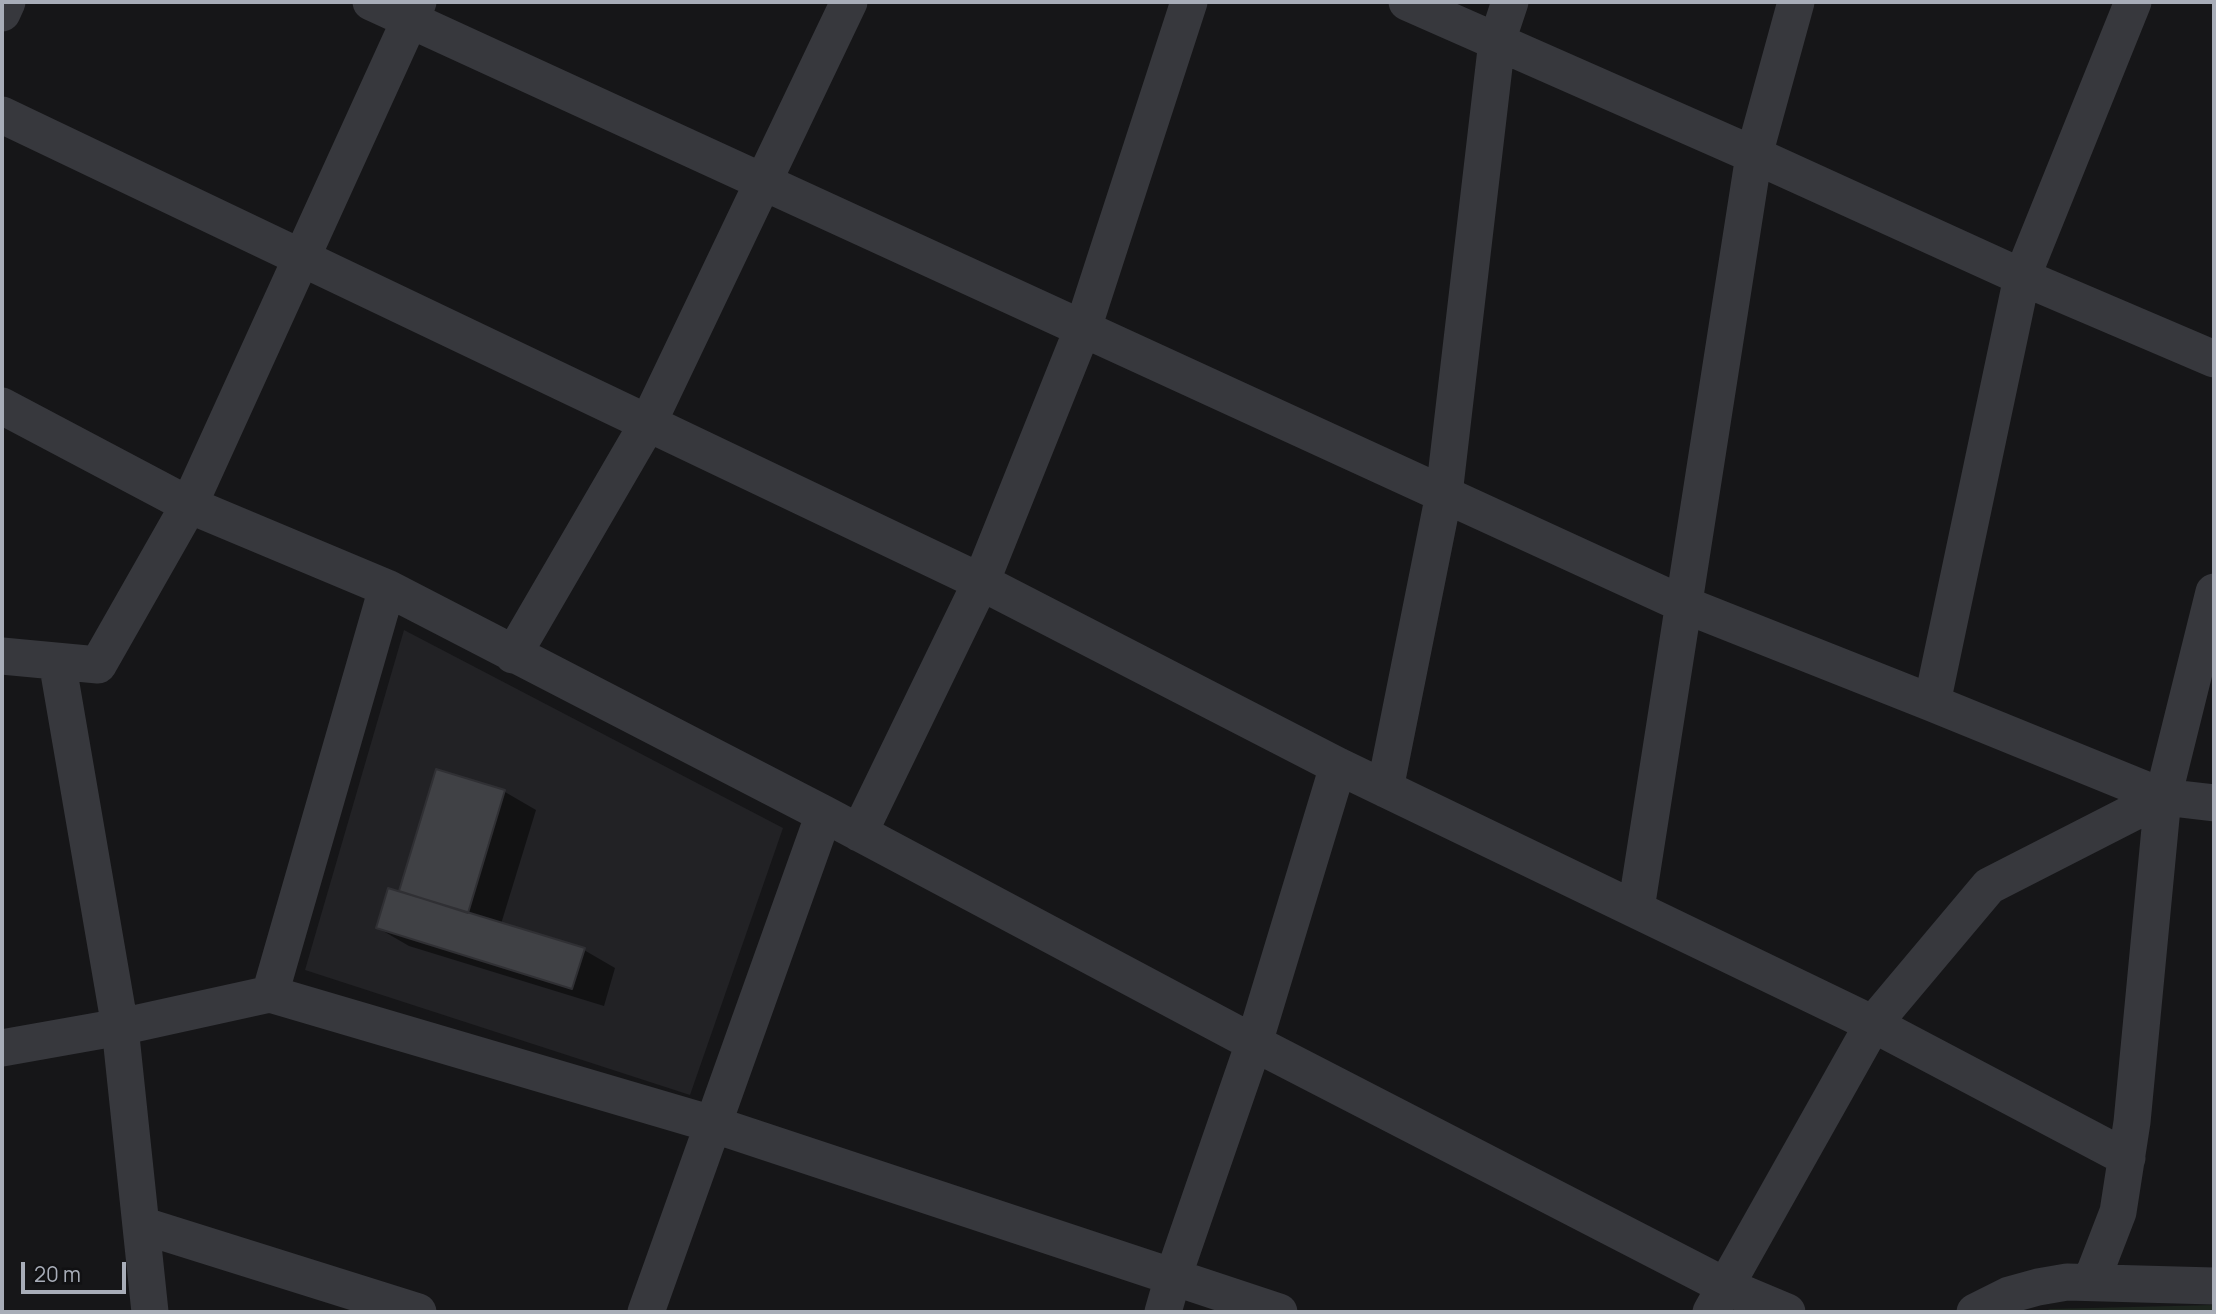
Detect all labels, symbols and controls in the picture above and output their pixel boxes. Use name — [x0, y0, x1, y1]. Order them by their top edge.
scale bar — [24, 1248, 130, 1292]
text: 20 m — [34, 1260, 81, 1288]

